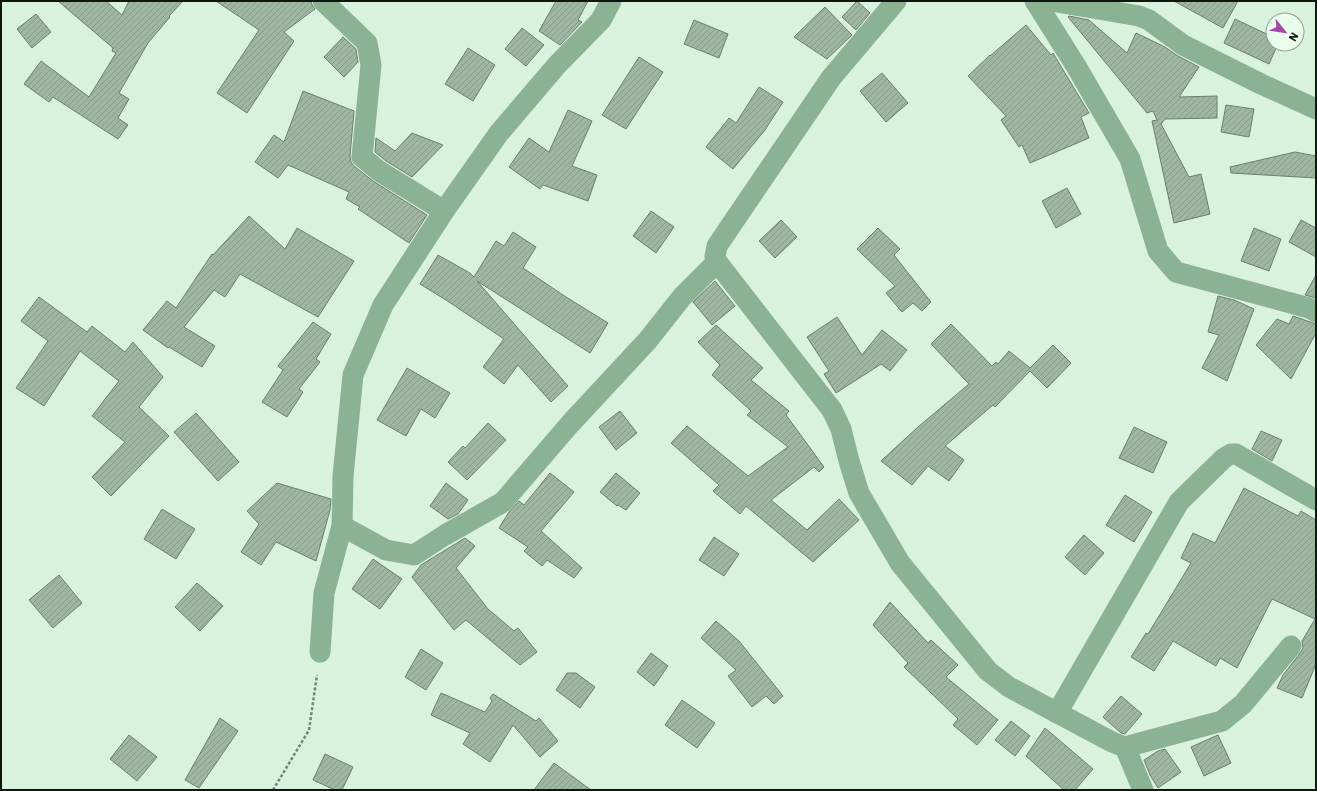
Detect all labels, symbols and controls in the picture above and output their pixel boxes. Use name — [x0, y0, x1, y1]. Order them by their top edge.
north arrow — [1265, 12, 1305, 52]
text: N — [1286, 30, 1302, 44]

